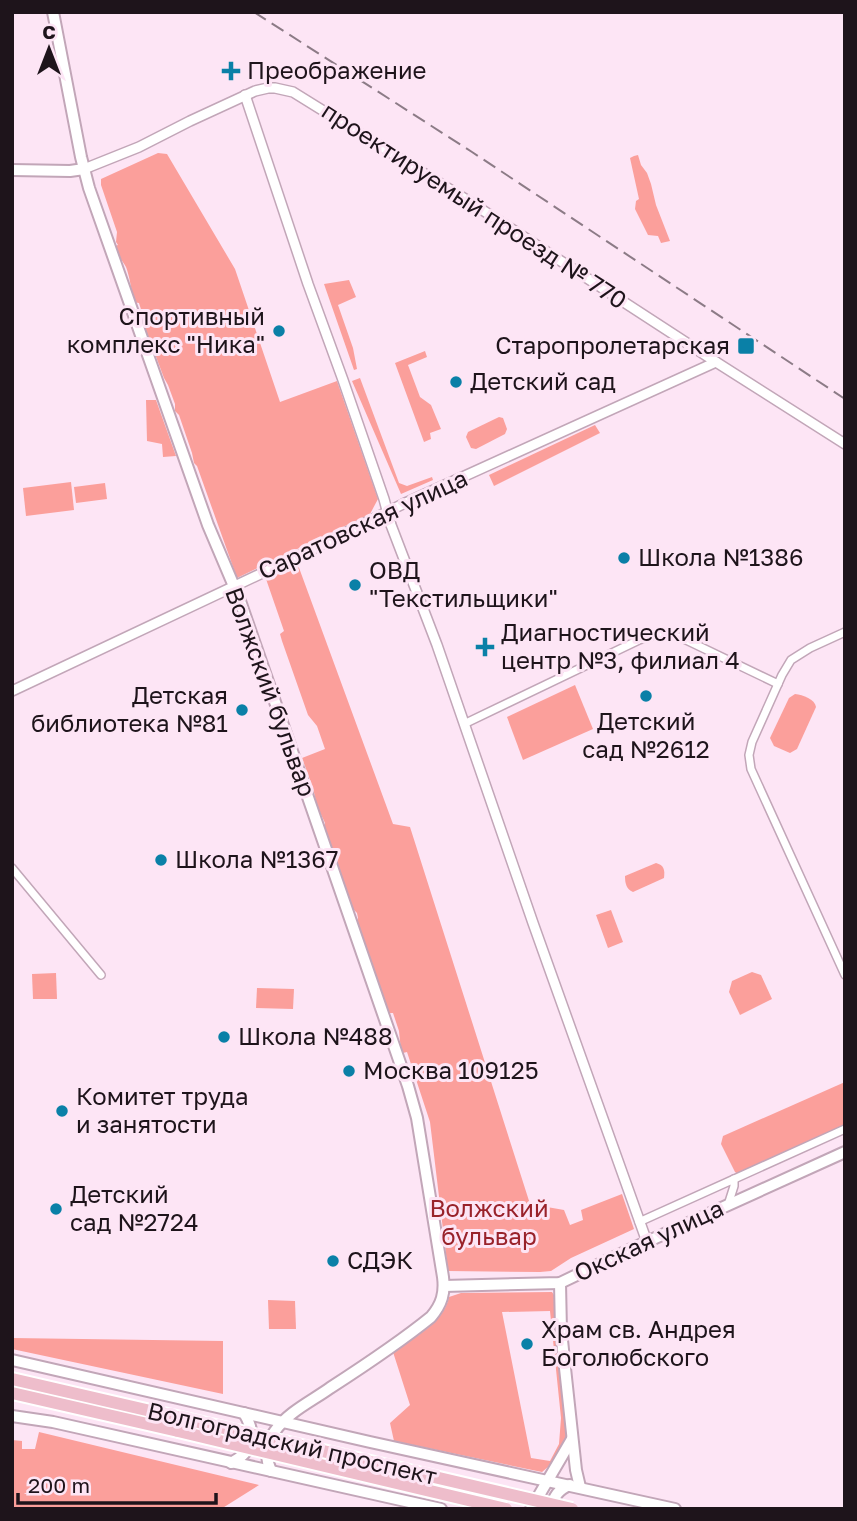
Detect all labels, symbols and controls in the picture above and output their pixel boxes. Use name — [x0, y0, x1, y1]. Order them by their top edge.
north arrow — [14, 14, 84, 84]
text: С — [42, 20, 56, 43]
place label: Преображение — [247, 55, 427, 84]
marker: Преображение — [221, 61, 241, 81]
street label: проектируемый проезд № 770 — [317, 95, 633, 314]
place label: Спортивный комплекс "Ника" — [67, 301, 265, 358]
marker: Спортивный комплекс "Ника" — [271, 323, 287, 339]
place label: Старопролетарская — [495, 330, 730, 359]
marker: Старопролетарская — [736, 336, 756, 356]
place label: Детский сад — [470, 366, 616, 395]
marker: Детский сад — [448, 374, 464, 390]
street label: Саратовская улица — [253, 462, 472, 585]
place label: Школа №1386 — [638, 542, 803, 571]
marker: Школа №1386 — [616, 550, 632, 566]
place label: ОВД "Текстильщики" — [369, 555, 558, 612]
marker: ОВД "Текстильщики" — [347, 577, 363, 593]
street label: Волжский бульвар — [220, 583, 323, 800]
place label: Диагностический центр №3, филиал 4 — [501, 617, 740, 674]
marker: Диагностический центр №3, филиал 4 — [475, 637, 495, 657]
place label: Детская библиотека №81 — [31, 680, 228, 737]
marker: Детский сад №2612 — [638, 688, 654, 704]
marker: Детская библиотека №81 — [234, 702, 250, 718]
place label: Детский сад №2612 — [582, 706, 710, 763]
place label: Школа №1367 — [175, 844, 339, 873]
marker: Школа №1367 — [153, 852, 169, 868]
place label: Школа №488 — [238, 1021, 393, 1050]
marker: Школа №488 — [216, 1029, 232, 1045]
place label: Москва 109125 — [363, 1055, 539, 1084]
marker: Москва 109125 — [341, 1063, 357, 1079]
place label: Комитет труда и занятости — [76, 1081, 249, 1138]
marker: Комитет труда и занятости — [54, 1103, 70, 1119]
place label: Детский сад №2724 — [70, 1179, 199, 1236]
street label: Окская улица — [569, 1192, 728, 1287]
park label: Волжский бульвар — [429, 1193, 549, 1250]
marker: Детский сад №2724 — [48, 1201, 64, 1217]
place label: СДЭК — [347, 1245, 413, 1274]
marker: СДЭК — [325, 1253, 341, 1269]
place label: Храм св. Андрея Боголюбского — [541, 1314, 736, 1371]
marker: Храм св. Андрея Боголюбского — [519, 1336, 535, 1352]
street label: Волгоградский проспект — [145, 1395, 440, 1490]
scale bar — [18, 1462, 215, 1506]
text: 200 m — [28, 1472, 90, 1498]

